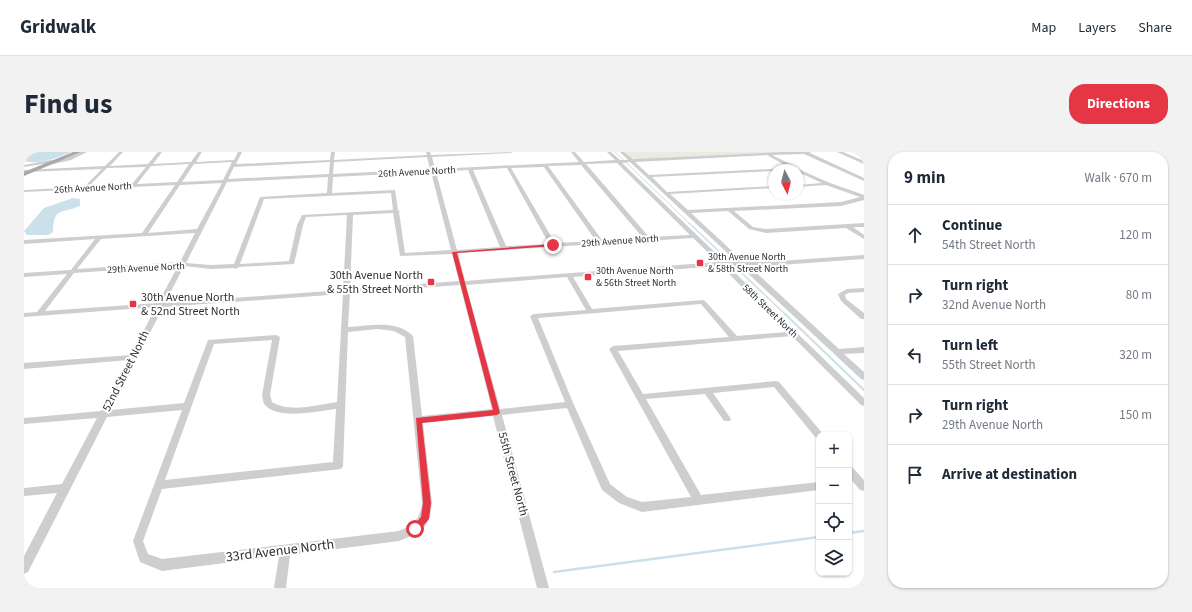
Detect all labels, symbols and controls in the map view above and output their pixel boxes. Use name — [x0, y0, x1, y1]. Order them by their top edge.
text: Gridwalk — [20, 14, 96, 41]
text: Map — [1031, 18, 1056, 38]
text: Layers — [1078, 18, 1116, 38]
text: Share — [1138, 18, 1172, 38]
text: Find us — [24, 84, 112, 124]
button: Directions — [1069, 84, 1168, 124]
street label: 26th Avenue North — [378, 163, 456, 181]
north arrow — [768, 164, 804, 200]
text: 9 min — [904, 166, 945, 190]
text: Walk · 670 m — [1084, 169, 1152, 187]
street label: 26th Avenue North — [54, 179, 132, 197]
text: Continue — [942, 215, 1002, 236]
icon: ahead — [904, 224, 926, 246]
text: 120 m — [1119, 226, 1152, 244]
street label: 29th Avenue North — [581, 231, 659, 251]
route end — [544, 236, 562, 254]
text: 54th Street North — [942, 236, 1036, 254]
place label: 30th Avenue North & 58th Street North — [708, 250, 788, 276]
marker: 30th Avenue North & 58th Street North — [695, 258, 705, 268]
street label: 29th Avenue North — [107, 259, 185, 277]
place label: 30th Avenue North & 56th Street North — [596, 264, 676, 290]
place label: 30th Avenue North & 55th Street North — [327, 267, 423, 298]
marker: 30th Avenue North & 56th Street North — [583, 272, 593, 282]
text: Turn right — [942, 275, 1008, 296]
marker: 30th Avenue North & 55th Street North — [426, 277, 436, 287]
street label: 58th Street North — [739, 281, 801, 341]
icon: right — [904, 284, 926, 306]
text: 80 m — [1126, 286, 1152, 304]
place label: 30th Avenue North & 52nd Street North — [141, 289, 240, 320]
text: 32nd Avenue North — [942, 296, 1046, 314]
marker: 30th Avenue North & 52nd Street North — [128, 299, 138, 309]
street label: 52nd Street North — [98, 327, 154, 415]
text: Turn left — [942, 335, 998, 356]
icon: left — [904, 344, 926, 366]
text: 320 m — [1119, 346, 1152, 364]
text: 55th Street North — [942, 356, 1036, 374]
text: Turn right — [942, 395, 1008, 416]
icon: right — [904, 404, 926, 426]
text: 150 m — [1119, 406, 1152, 424]
text: 29th Avenue North — [942, 416, 1043, 434]
street label: 55th Street North — [494, 430, 532, 518]
map controls — [816, 432, 852, 576]
button: + — [816, 432, 852, 468]
icon: arrive — [904, 464, 926, 486]
text: Arrive at destination — [942, 464, 1077, 485]
button: − — [816, 468, 852, 504]
button: locate — [816, 504, 852, 540]
route start — [406, 520, 424, 538]
street label: 33rd Avenue North — [225, 534, 335, 568]
button: layers — [816, 540, 852, 576]

